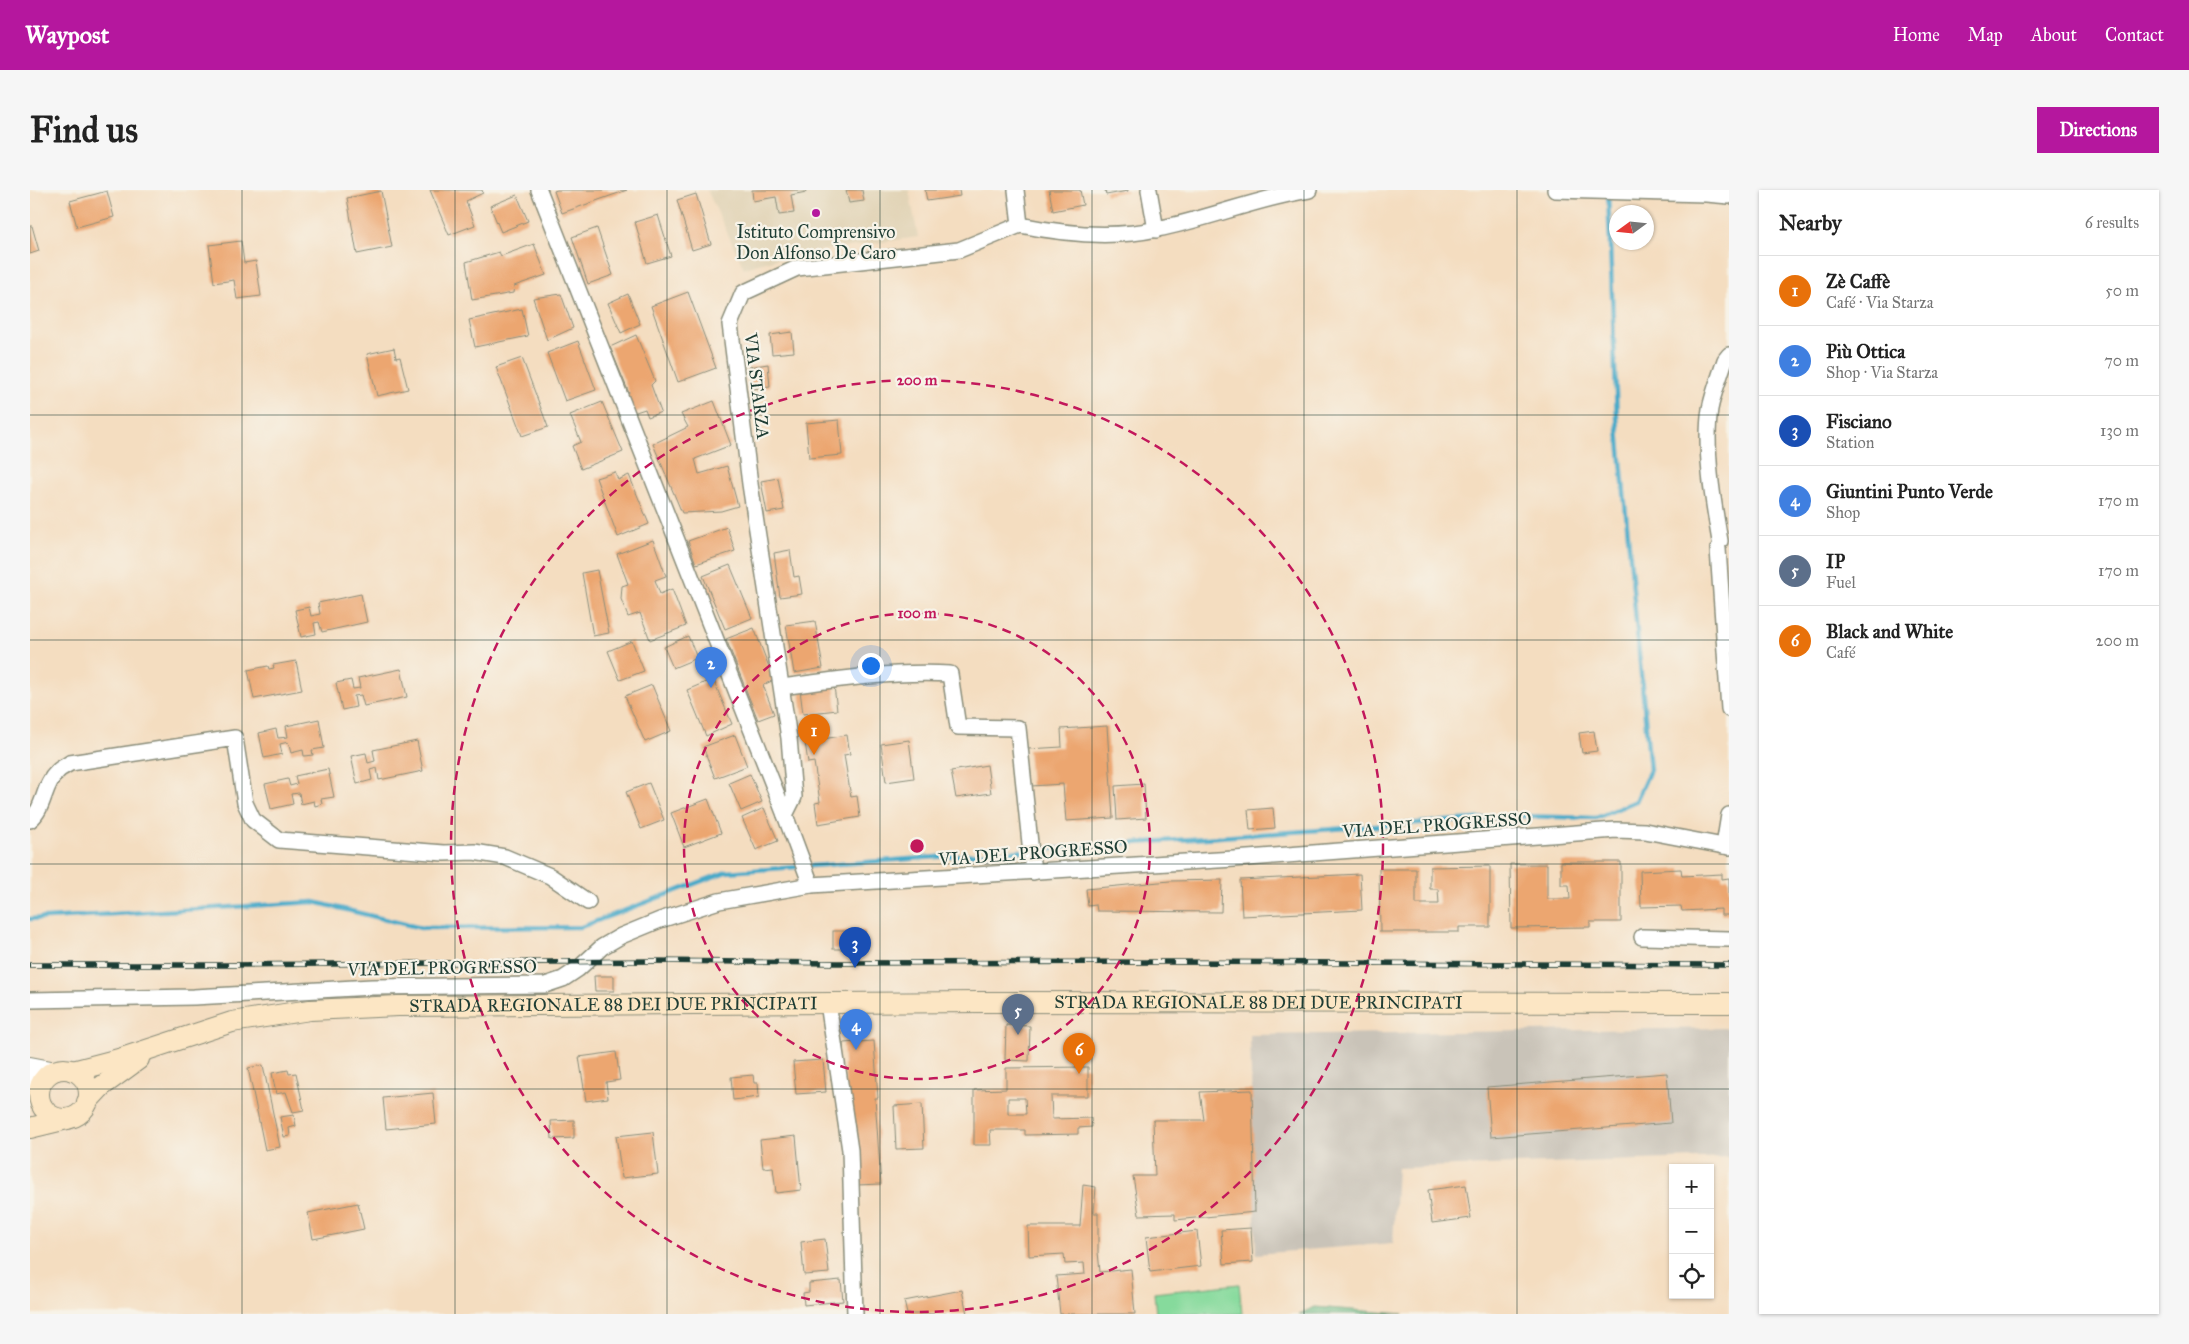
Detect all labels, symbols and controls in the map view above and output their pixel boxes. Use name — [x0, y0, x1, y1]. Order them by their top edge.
text: Waypost — [25, 20, 109, 50]
text: Home — [1893, 24, 1940, 46]
text: Map — [1968, 24, 2003, 46]
text: About — [2031, 24, 2077, 46]
text: Contact — [2105, 24, 2164, 46]
button: Directions — [2037, 107, 2159, 153]
text: Find us — [30, 109, 138, 152]
north arrow — [1609, 205, 1654, 250]
marker: Istituto Comprensivo Don Alfonso De Caro — [810, 207, 822, 219]
text: Nearby — [1779, 210, 1842, 236]
text: 6 results — [2085, 213, 2139, 232]
place label: Istituto Comprensivo Don Alfonso De Caro — [736, 221, 896, 264]
text: Zè Caffè — [1826, 270, 1890, 293]
text: 1 — [1792, 281, 1798, 300]
text: 50 m — [2105, 281, 2139, 300]
text: Café · Via Starza — [1826, 293, 1933, 312]
street label: VIA STARZA — [739, 331, 774, 440]
text: Più Ottica — [1826, 340, 1905, 363]
text: 2 — [1791, 351, 1799, 370]
text: 70 m — [2104, 351, 2139, 370]
text: Shop · Via Starza — [1826, 363, 1938, 382]
text: 200 m — [897, 371, 938, 389]
text: Fisciano — [1826, 410, 1892, 433]
text: 3 — [1792, 421, 1798, 440]
text: 130 m — [2100, 421, 2139, 440]
text: Station — [1826, 433, 1874, 452]
text: Giuntini Punto Verde — [1826, 480, 1993, 503]
text: 4 — [1791, 491, 1799, 510]
text: 170 m — [2098, 491, 2139, 510]
text: Shop — [1826, 503, 1860, 522]
text: IP — [1826, 550, 1845, 573]
text: 5 — [1791, 561, 1799, 580]
text: 170 m — [2098, 561, 2139, 580]
text: Fuel — [1826, 573, 1856, 592]
text: 100 m — [897, 604, 937, 622]
text: Black and White — [1826, 620, 1953, 643]
text: 6 — [1791, 631, 1799, 650]
text: 200 m — [2096, 631, 2139, 650]
text: Café — [1826, 643, 1856, 662]
pin: 2 — [695, 647, 727, 688]
your location — [858, 653, 884, 679]
pin: 1 — [798, 714, 830, 755]
street label: VIA DEL PROGRESSO — [1341, 807, 1532, 843]
street label: VIA DEL PROGRESSO — [937, 835, 1128, 871]
centre of rings — [908, 837, 926, 855]
pin: 3 — [839, 927, 871, 968]
street label: VIA DEL PROGRESSO — [346, 955, 537, 981]
street label: STRADA REGIONALE 88 DEI DUE PRINCIPATI — [1054, 991, 1463, 1014]
street label: STRADA REGIONALE 88 DEI DUE PRINCIPATI — [409, 992, 818, 1017]
pin: 5 — [1002, 994, 1034, 1035]
pin: 4 — [840, 1009, 872, 1050]
pin: 6 — [1063, 1033, 1095, 1074]
map controls — [1669, 1164, 1714, 1299]
button: + — [1669, 1164, 1714, 1209]
button: − — [1669, 1209, 1714, 1254]
button: locate — [1669, 1254, 1714, 1299]

